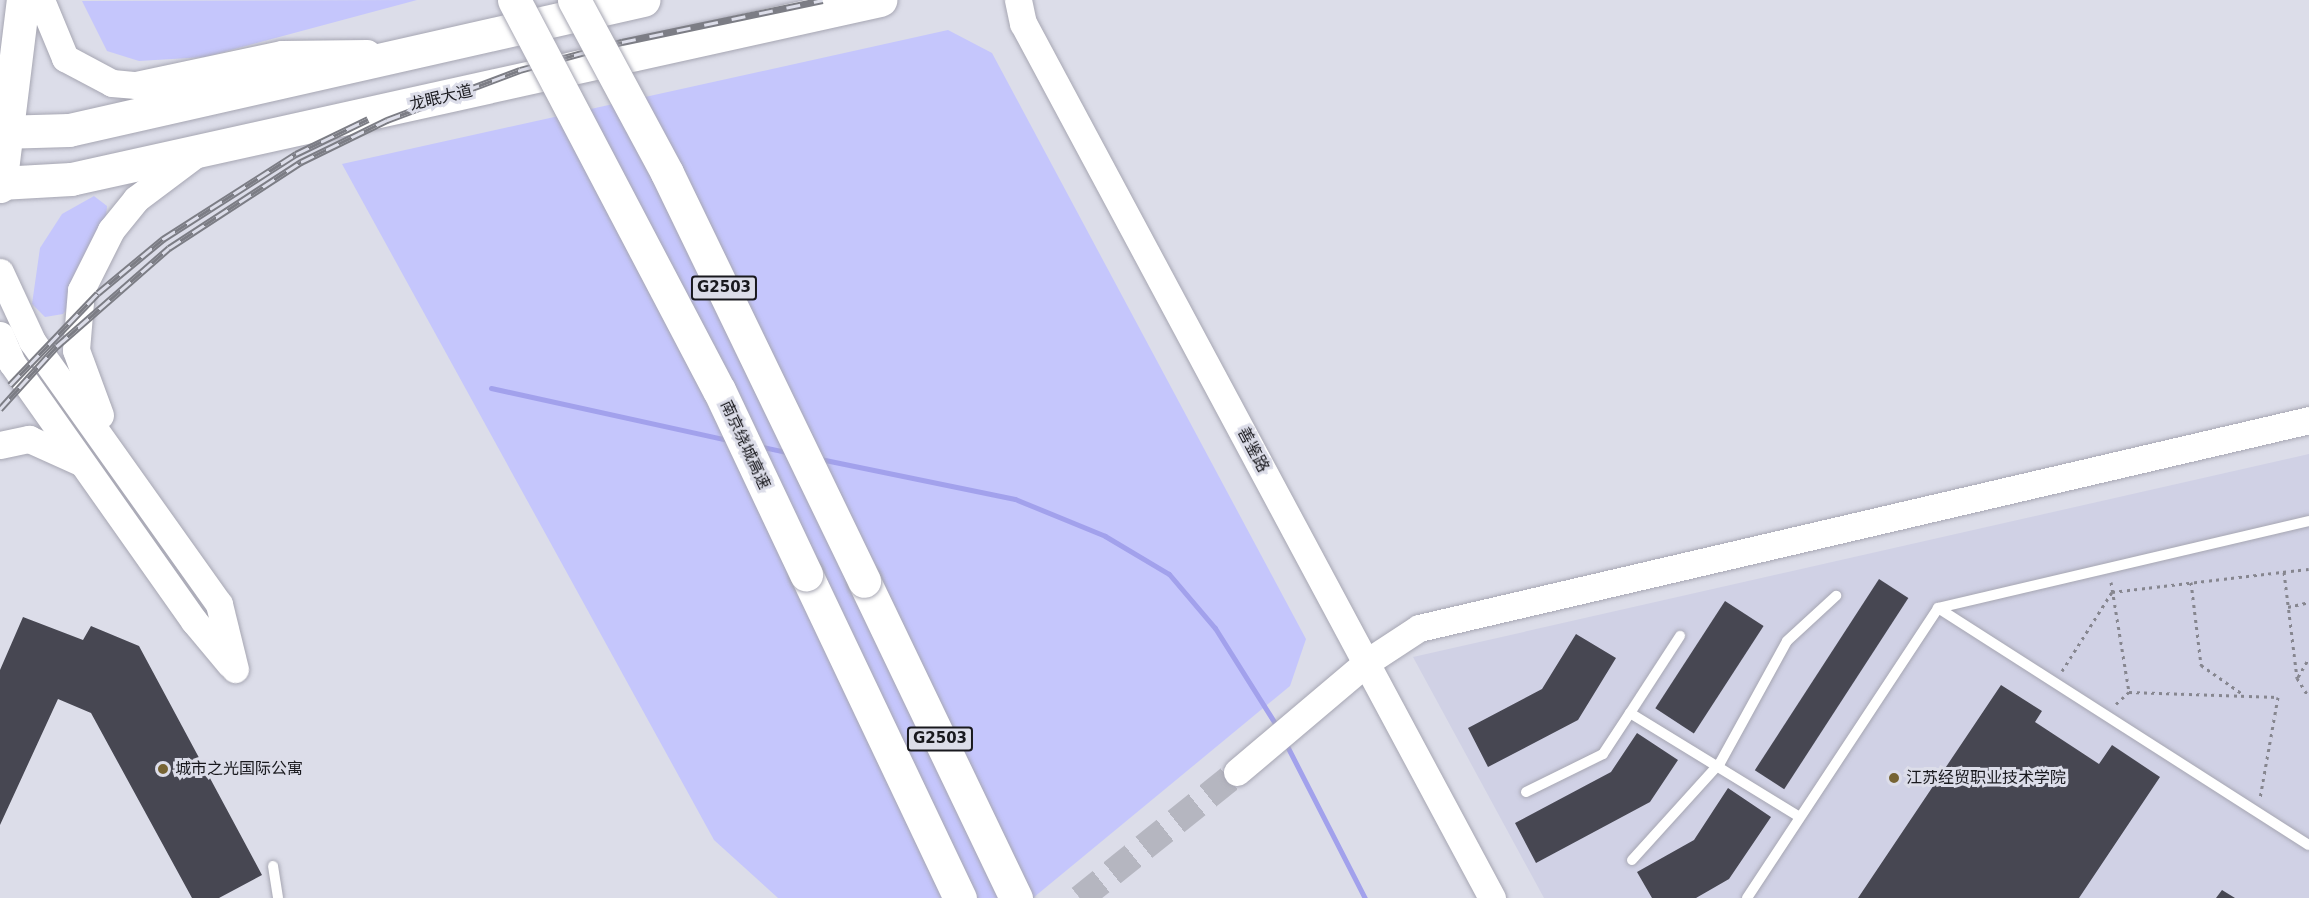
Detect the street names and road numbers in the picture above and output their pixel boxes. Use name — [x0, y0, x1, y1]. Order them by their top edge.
street label: 龙眠大道 — [408, 81, 474, 115]
road number: G2503 — [690, 276, 758, 300]
street label: 南京绕城高速 — [716, 397, 774, 493]
street label: 善鉴路 — [1233, 424, 1273, 476]
road number: G2503 — [906, 727, 974, 751]

